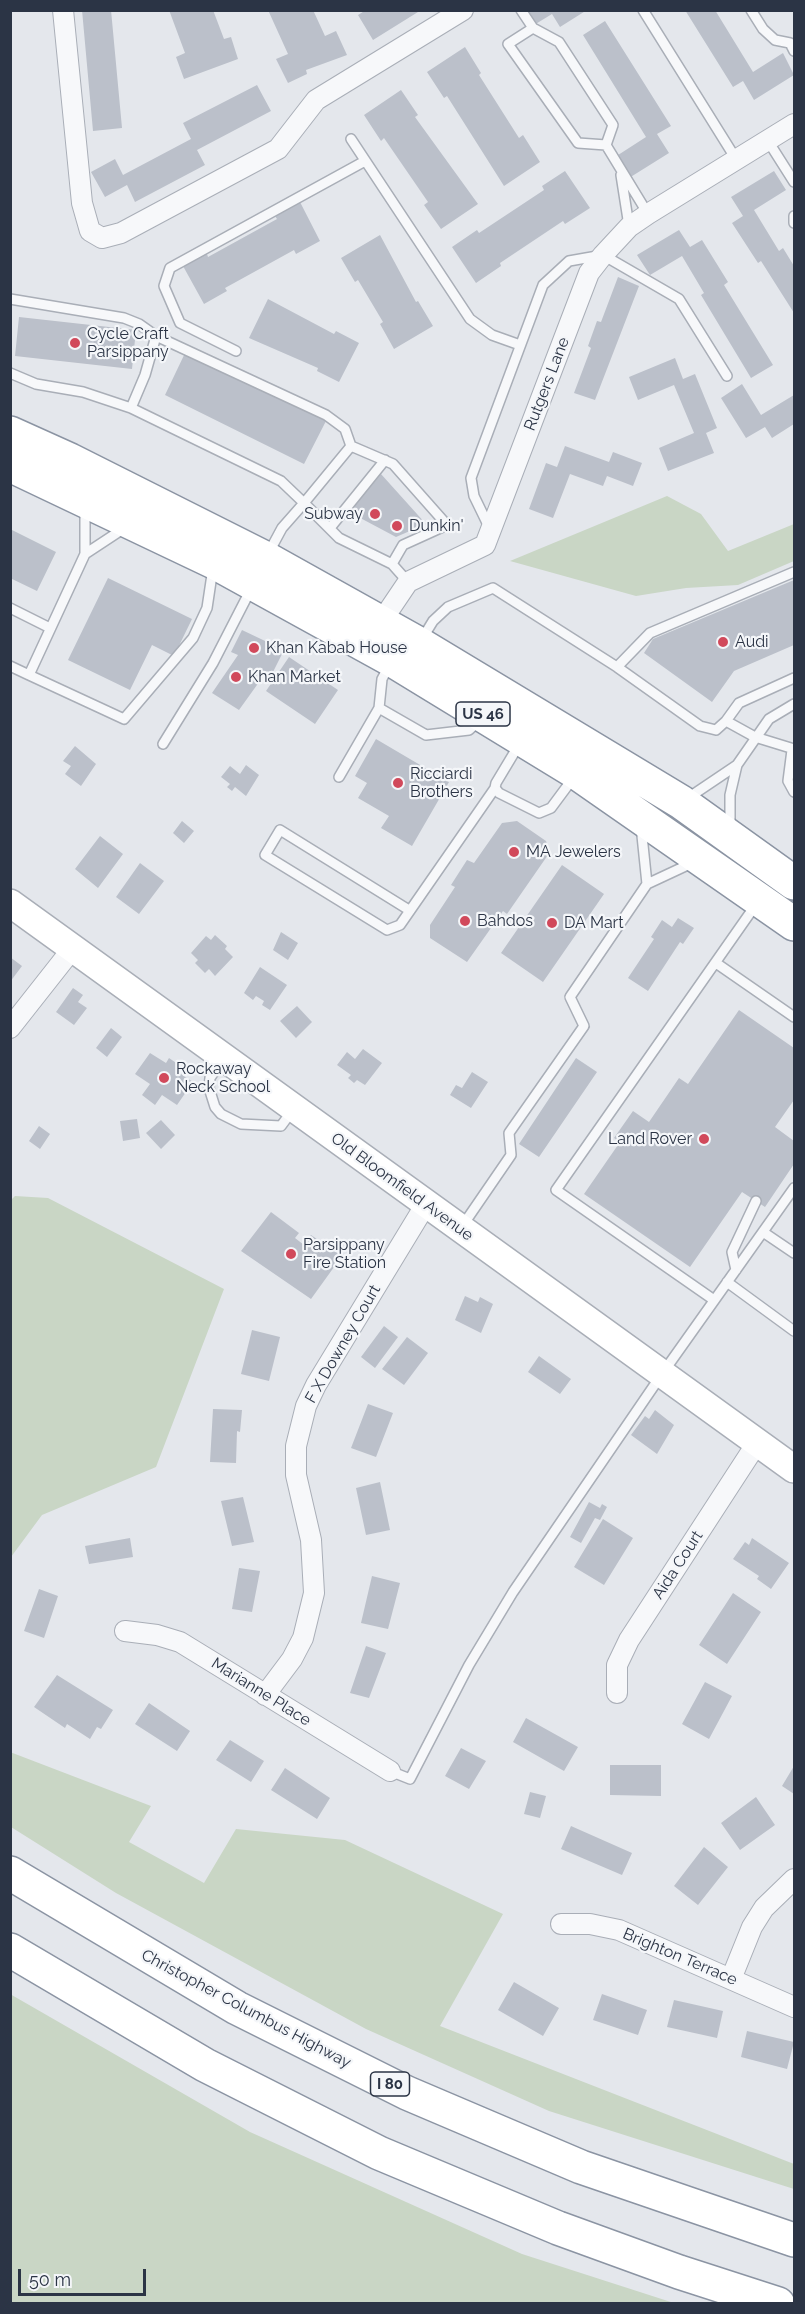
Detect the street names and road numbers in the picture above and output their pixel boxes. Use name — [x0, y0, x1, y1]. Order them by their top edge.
street label: Rutgers Lane — [520, 335, 574, 433]
road number: US 46 — [456, 702, 510, 726]
street label: Old Bloomfield Avenue — [327, 1129, 477, 1245]
street label: F X Downey Court — [301, 1281, 385, 1407]
street label: Aida Court — [649, 1527, 707, 1603]
street label: Marianne Place — [208, 1654, 314, 1730]
street label: Brighton Terrace — [620, 1924, 740, 1990]
street label: Christopher Columbus Highway — [138, 1945, 354, 2073]
road number: I 80 — [370, 2072, 410, 2096]

